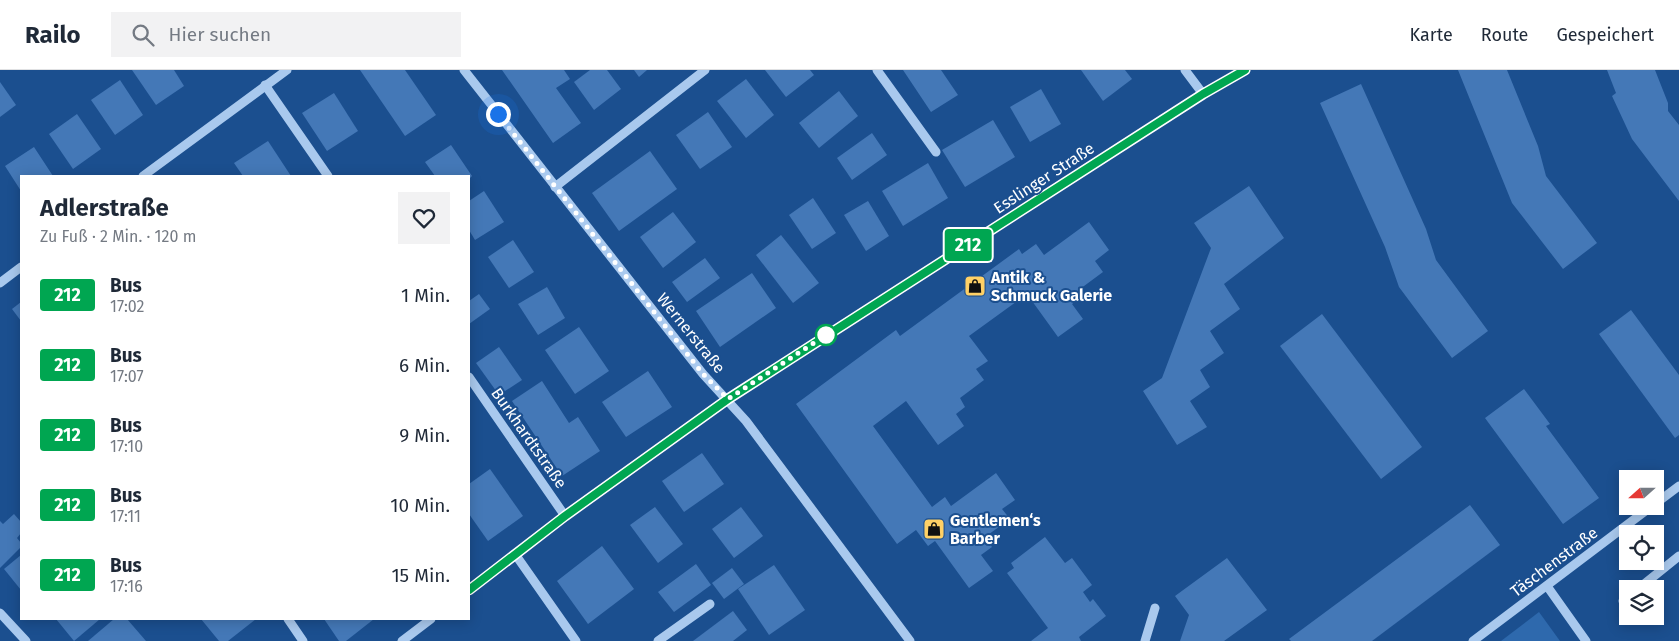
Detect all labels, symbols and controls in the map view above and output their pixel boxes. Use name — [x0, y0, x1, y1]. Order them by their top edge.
search box — [111, 12, 461, 57]
text: Railo — [25, 21, 81, 49]
icon: search — [129, 21, 157, 49]
text: Hier suchen — [169, 23, 271, 46]
text: Karte — [1410, 24, 1453, 46]
text: Route — [1481, 24, 1528, 46]
text: Gespeichert — [1556, 24, 1654, 46]
your location — [486, 102, 511, 127]
street label: Esslinger Straße — [990, 138, 1098, 218]
button: heart — [398, 192, 450, 244]
text: Adlerstraße — [40, 194, 169, 222]
text: Zu Fuß · 2 Min. · 120 m — [40, 227, 196, 246]
line badge: 212 — [939, 229, 997, 261]
text: 212 — [955, 234, 981, 256]
place label: Antik & Schmuck Galerie — [990, 268, 1112, 305]
text: Bus — [110, 274, 142, 297]
shop icon: Antik & Schmuck Galerie — [963, 274, 987, 298]
text: 212 — [54, 284, 81, 306]
text: 1 Min. — [401, 284, 450, 307]
street label: Wernerstraße — [653, 289, 729, 377]
text: 17:02 — [110, 297, 145, 316]
unlabelled marker — [815, 324, 837, 346]
text: Bus — [110, 344, 142, 367]
text: 212 — [54, 354, 81, 376]
text: 6 Min. — [399, 354, 450, 377]
text: 17:07 — [110, 367, 144, 386]
street label: Burkhardtstraße — [487, 384, 571, 492]
text: Bus — [110, 414, 142, 437]
text: 212 — [54, 424, 81, 446]
text: 9 Min. — [399, 424, 450, 447]
text: 17:10 — [110, 437, 143, 456]
north arrow — [1619, 470, 1664, 515]
map controls — [1619, 470, 1664, 625]
text: Bus — [110, 484, 142, 507]
text: 212 — [54, 494, 81, 516]
text: 10 Min. — [390, 494, 450, 517]
text: 17:11 — [110, 507, 141, 526]
place label: Gentlemen‘s Barber — [950, 511, 1041, 548]
shop icon: Gentlemen‘s Barber — [922, 517, 946, 541]
street label: Täschenstraße — [1507, 523, 1601, 601]
button: locate — [1619, 525, 1664, 570]
text: Bus — [110, 554, 142, 577]
text: 212 — [54, 564, 81, 586]
text: 15 Min. — [391, 564, 450, 587]
text: 17:16 — [110, 577, 143, 596]
button: layers — [1619, 580, 1664, 625]

